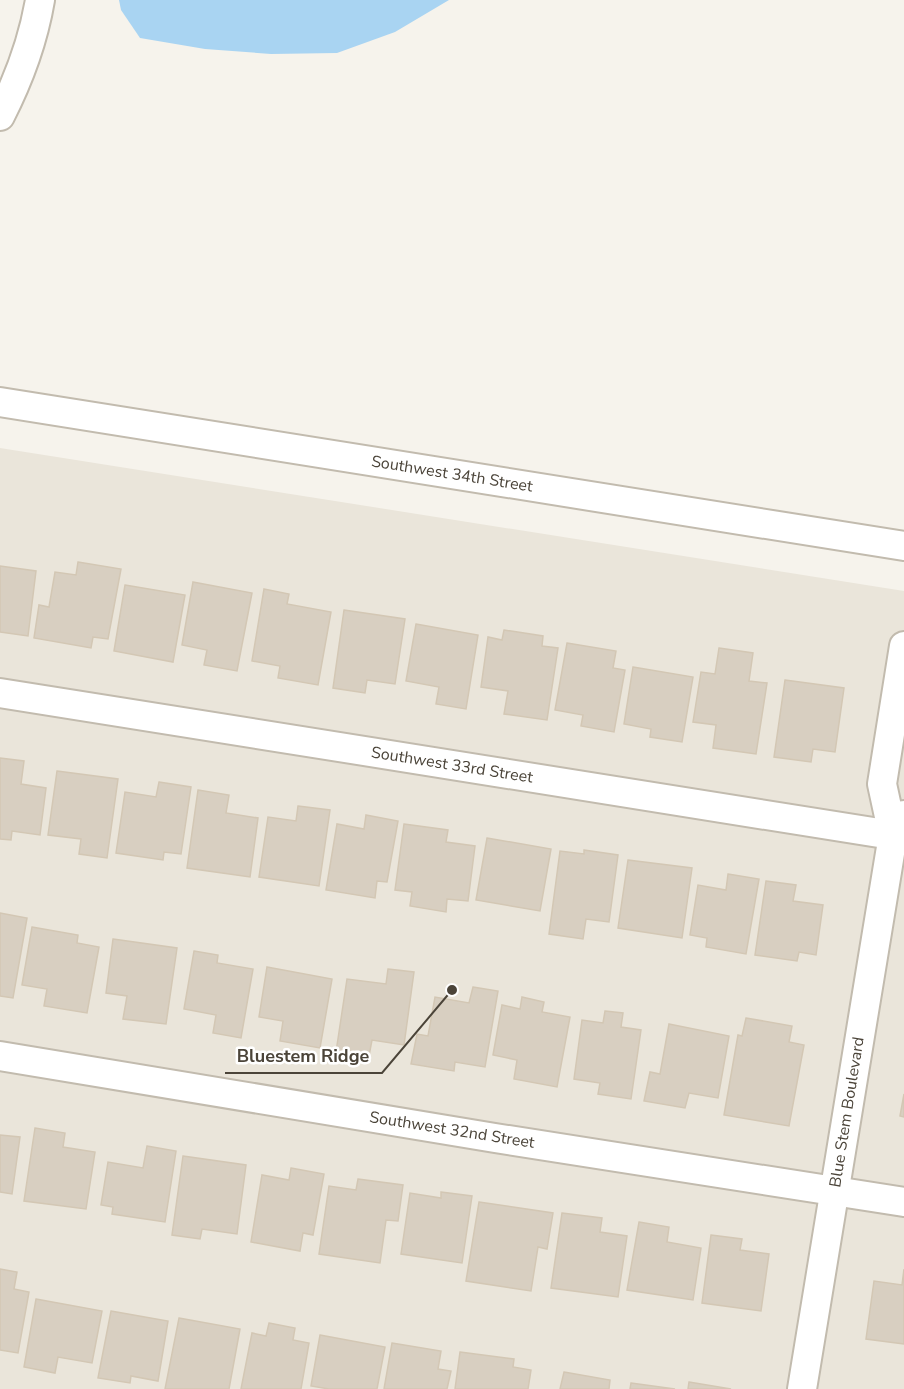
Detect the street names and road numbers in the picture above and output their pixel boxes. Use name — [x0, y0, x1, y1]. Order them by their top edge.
street label: Southwest 34th Street — [370, 450, 535, 498]
street label: Southwest 33rd Street — [370, 741, 535, 789]
street label: Blue Stem Boulevard — [824, 1035, 870, 1189]
street label: Southwest 32nd Street — [368, 1106, 537, 1154]

